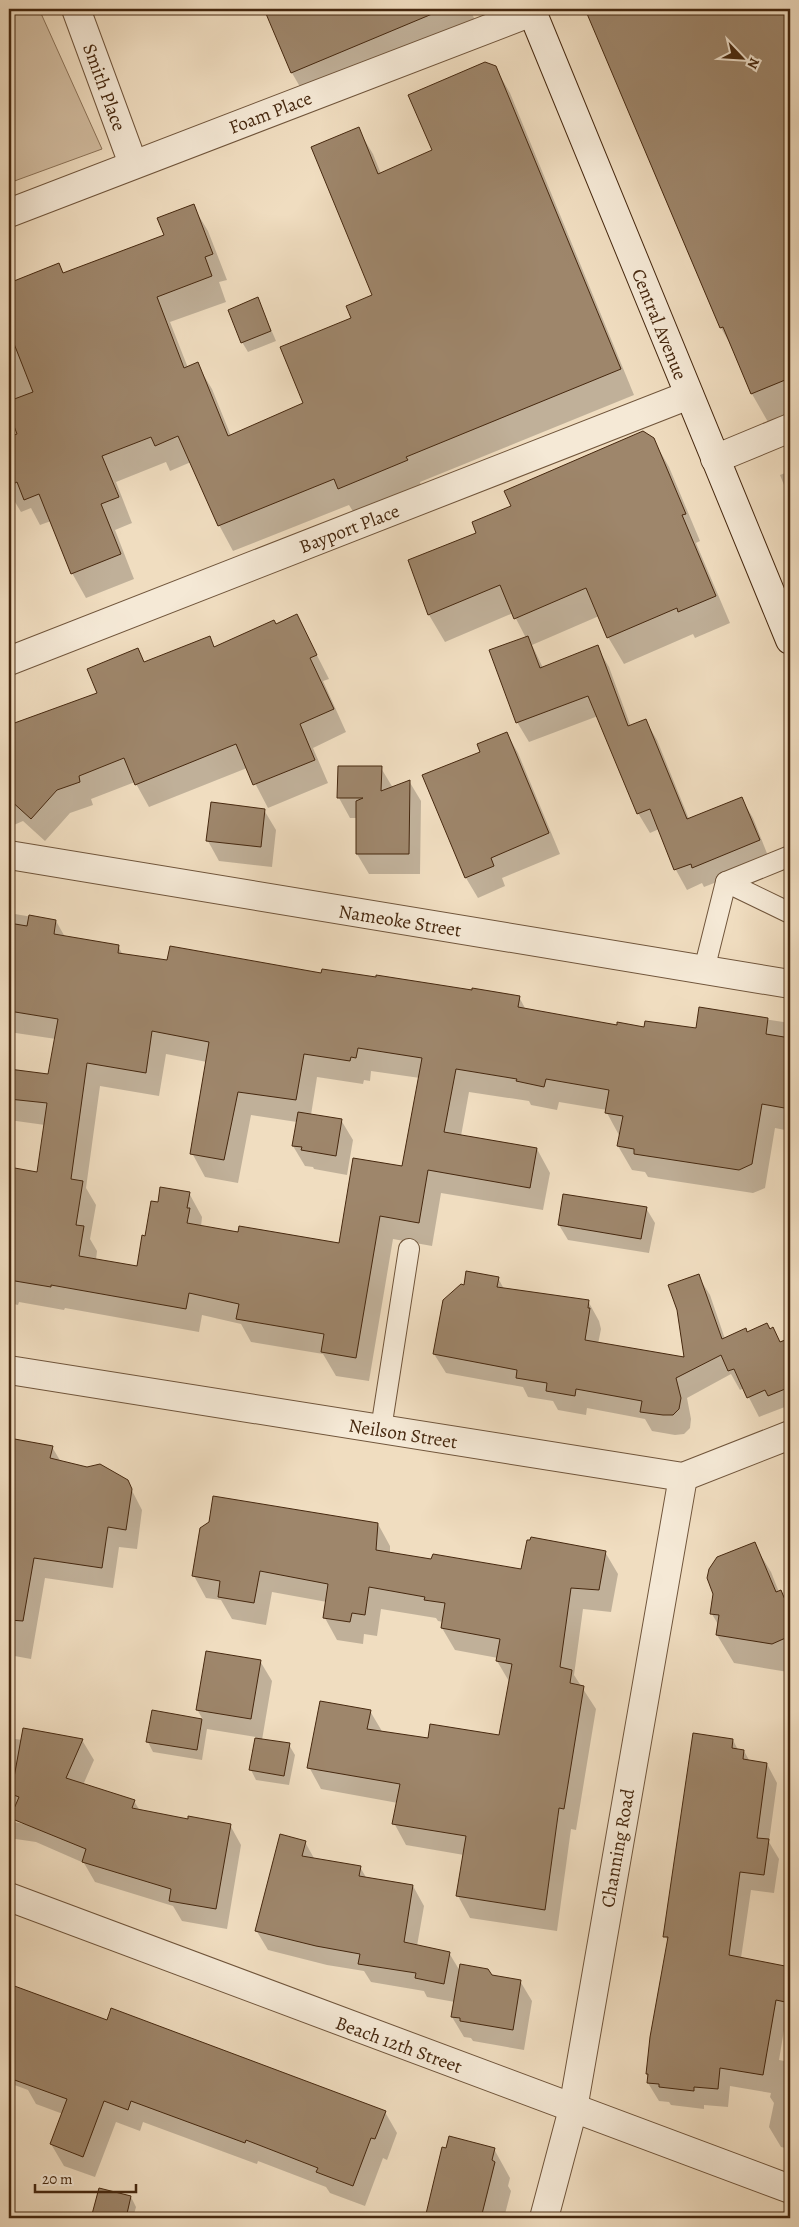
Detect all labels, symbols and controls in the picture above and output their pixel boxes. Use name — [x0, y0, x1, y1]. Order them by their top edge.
north arrow — [716, 32, 766, 82]
street label: Smith Place — [76, 40, 132, 135]
text: N — [743, 55, 764, 72]
street label: Foam Place — [225, 85, 316, 141]
street label: Central Avenue — [625, 265, 693, 384]
street label: Bayport Place — [296, 498, 403, 560]
street label: Nameoke Street — [337, 898, 463, 944]
street label: Neilson Street — [347, 1413, 459, 1455]
street label: Channing Road — [595, 1786, 641, 1910]
street label: Beach 12th Street — [332, 2010, 466, 2080]
scale bar — [35, 2162, 136, 2194]
text: 20 m — [42, 2169, 73, 2189]

